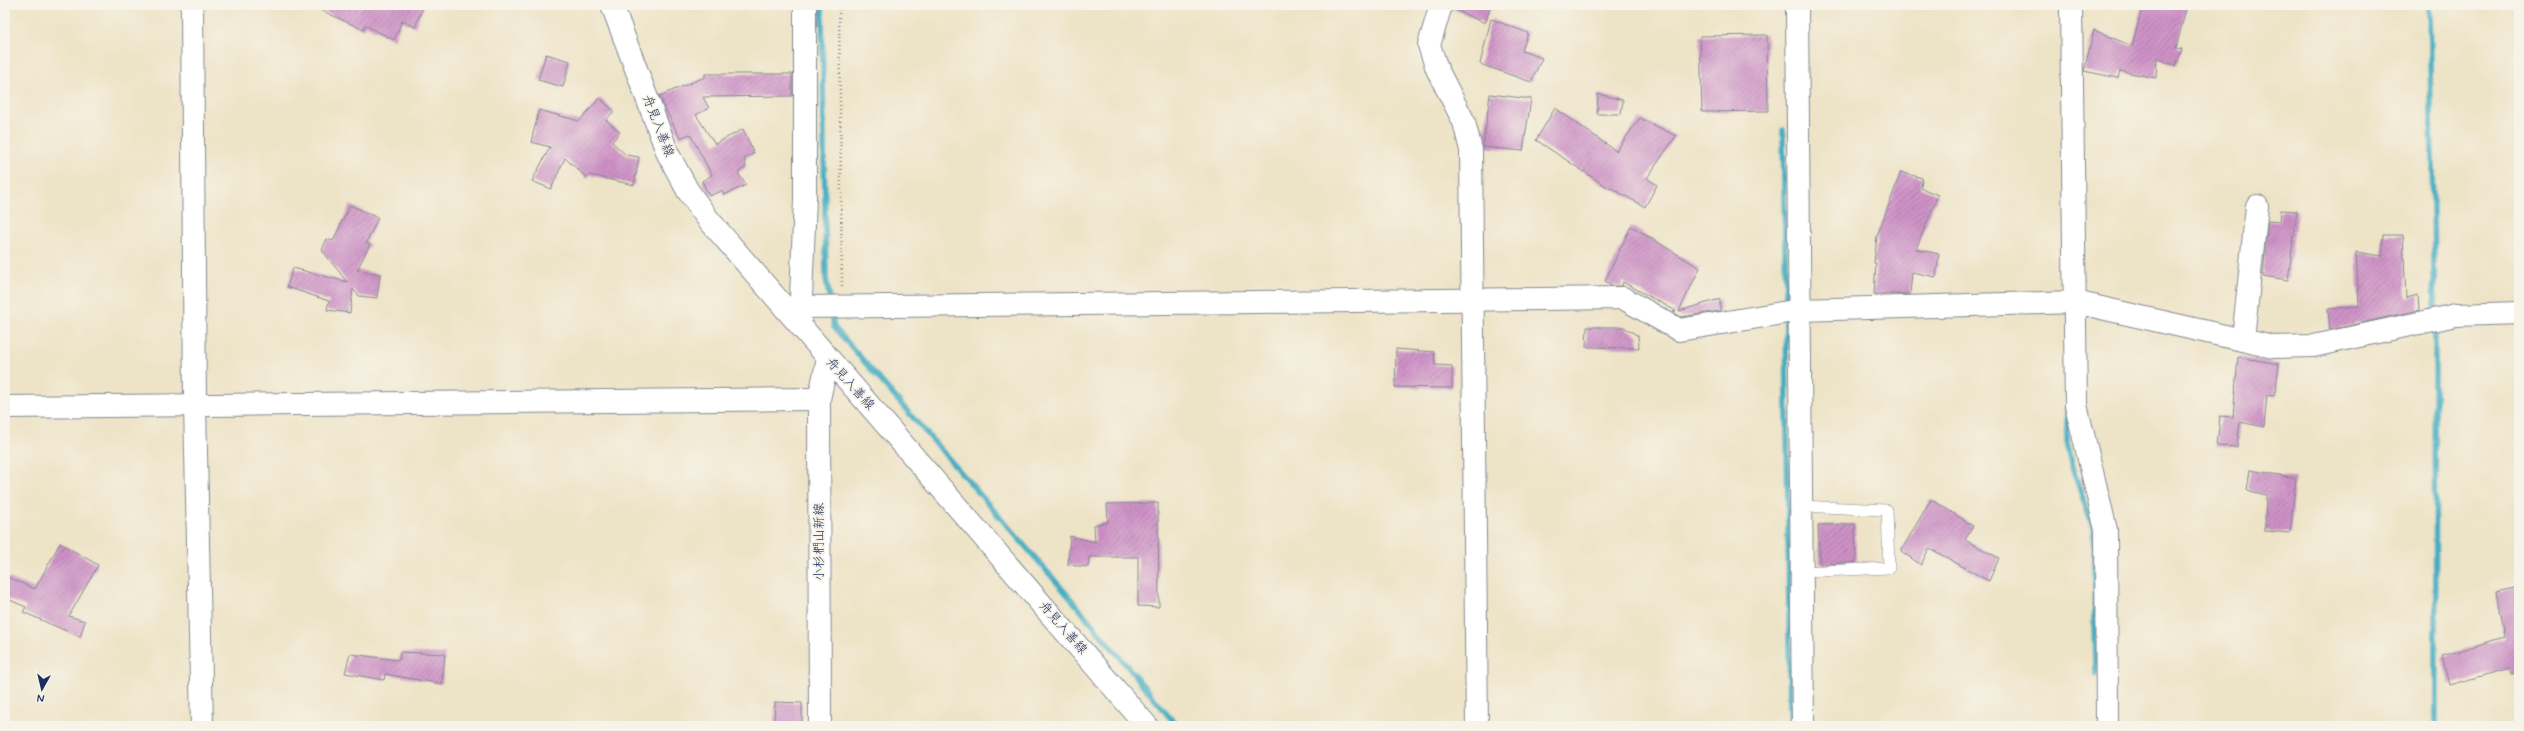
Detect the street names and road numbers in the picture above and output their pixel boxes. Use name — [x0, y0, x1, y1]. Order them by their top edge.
street label: 舟見入善線 — [638, 93, 678, 160]
street label: 舟見入善線 — [822, 354, 879, 415]
street label: 小杉椚山新線 — [811, 502, 828, 581]
street label: 舟見入善線 — [1035, 598, 1091, 659]

